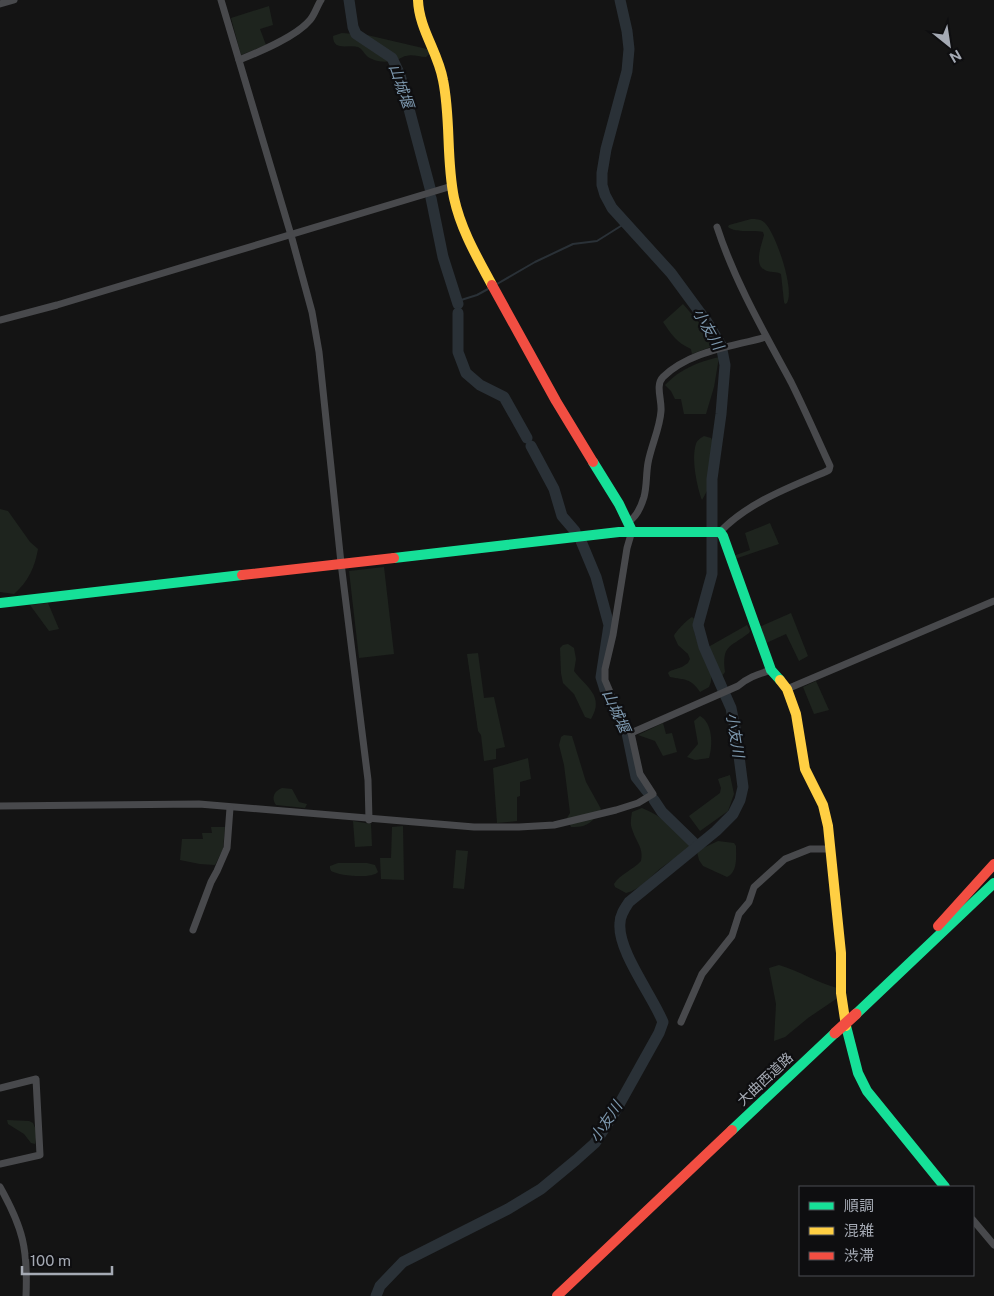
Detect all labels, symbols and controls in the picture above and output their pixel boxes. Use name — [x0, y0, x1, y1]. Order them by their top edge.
north arrow — [924, 20, 974, 70]
text: N — [947, 47, 964, 66]
water label: 山城堰 — [386, 62, 418, 113]
water label: 小友川 — [690, 305, 728, 354]
water label: 山城堰 — [600, 687, 635, 738]
water label: 小友川 — [724, 711, 748, 760]
street label: 大曲西道路 — [734, 1049, 796, 1109]
water label: 小友川 — [586, 1097, 626, 1145]
legend — [799, 1186, 974, 1276]
text: 順調 — [844, 1197, 874, 1214]
text: 混雑 — [844, 1222, 874, 1239]
scale bar — [22, 1244, 112, 1276]
text: 渋滞 — [844, 1247, 874, 1264]
text: 100 m — [30, 1252, 71, 1269]

